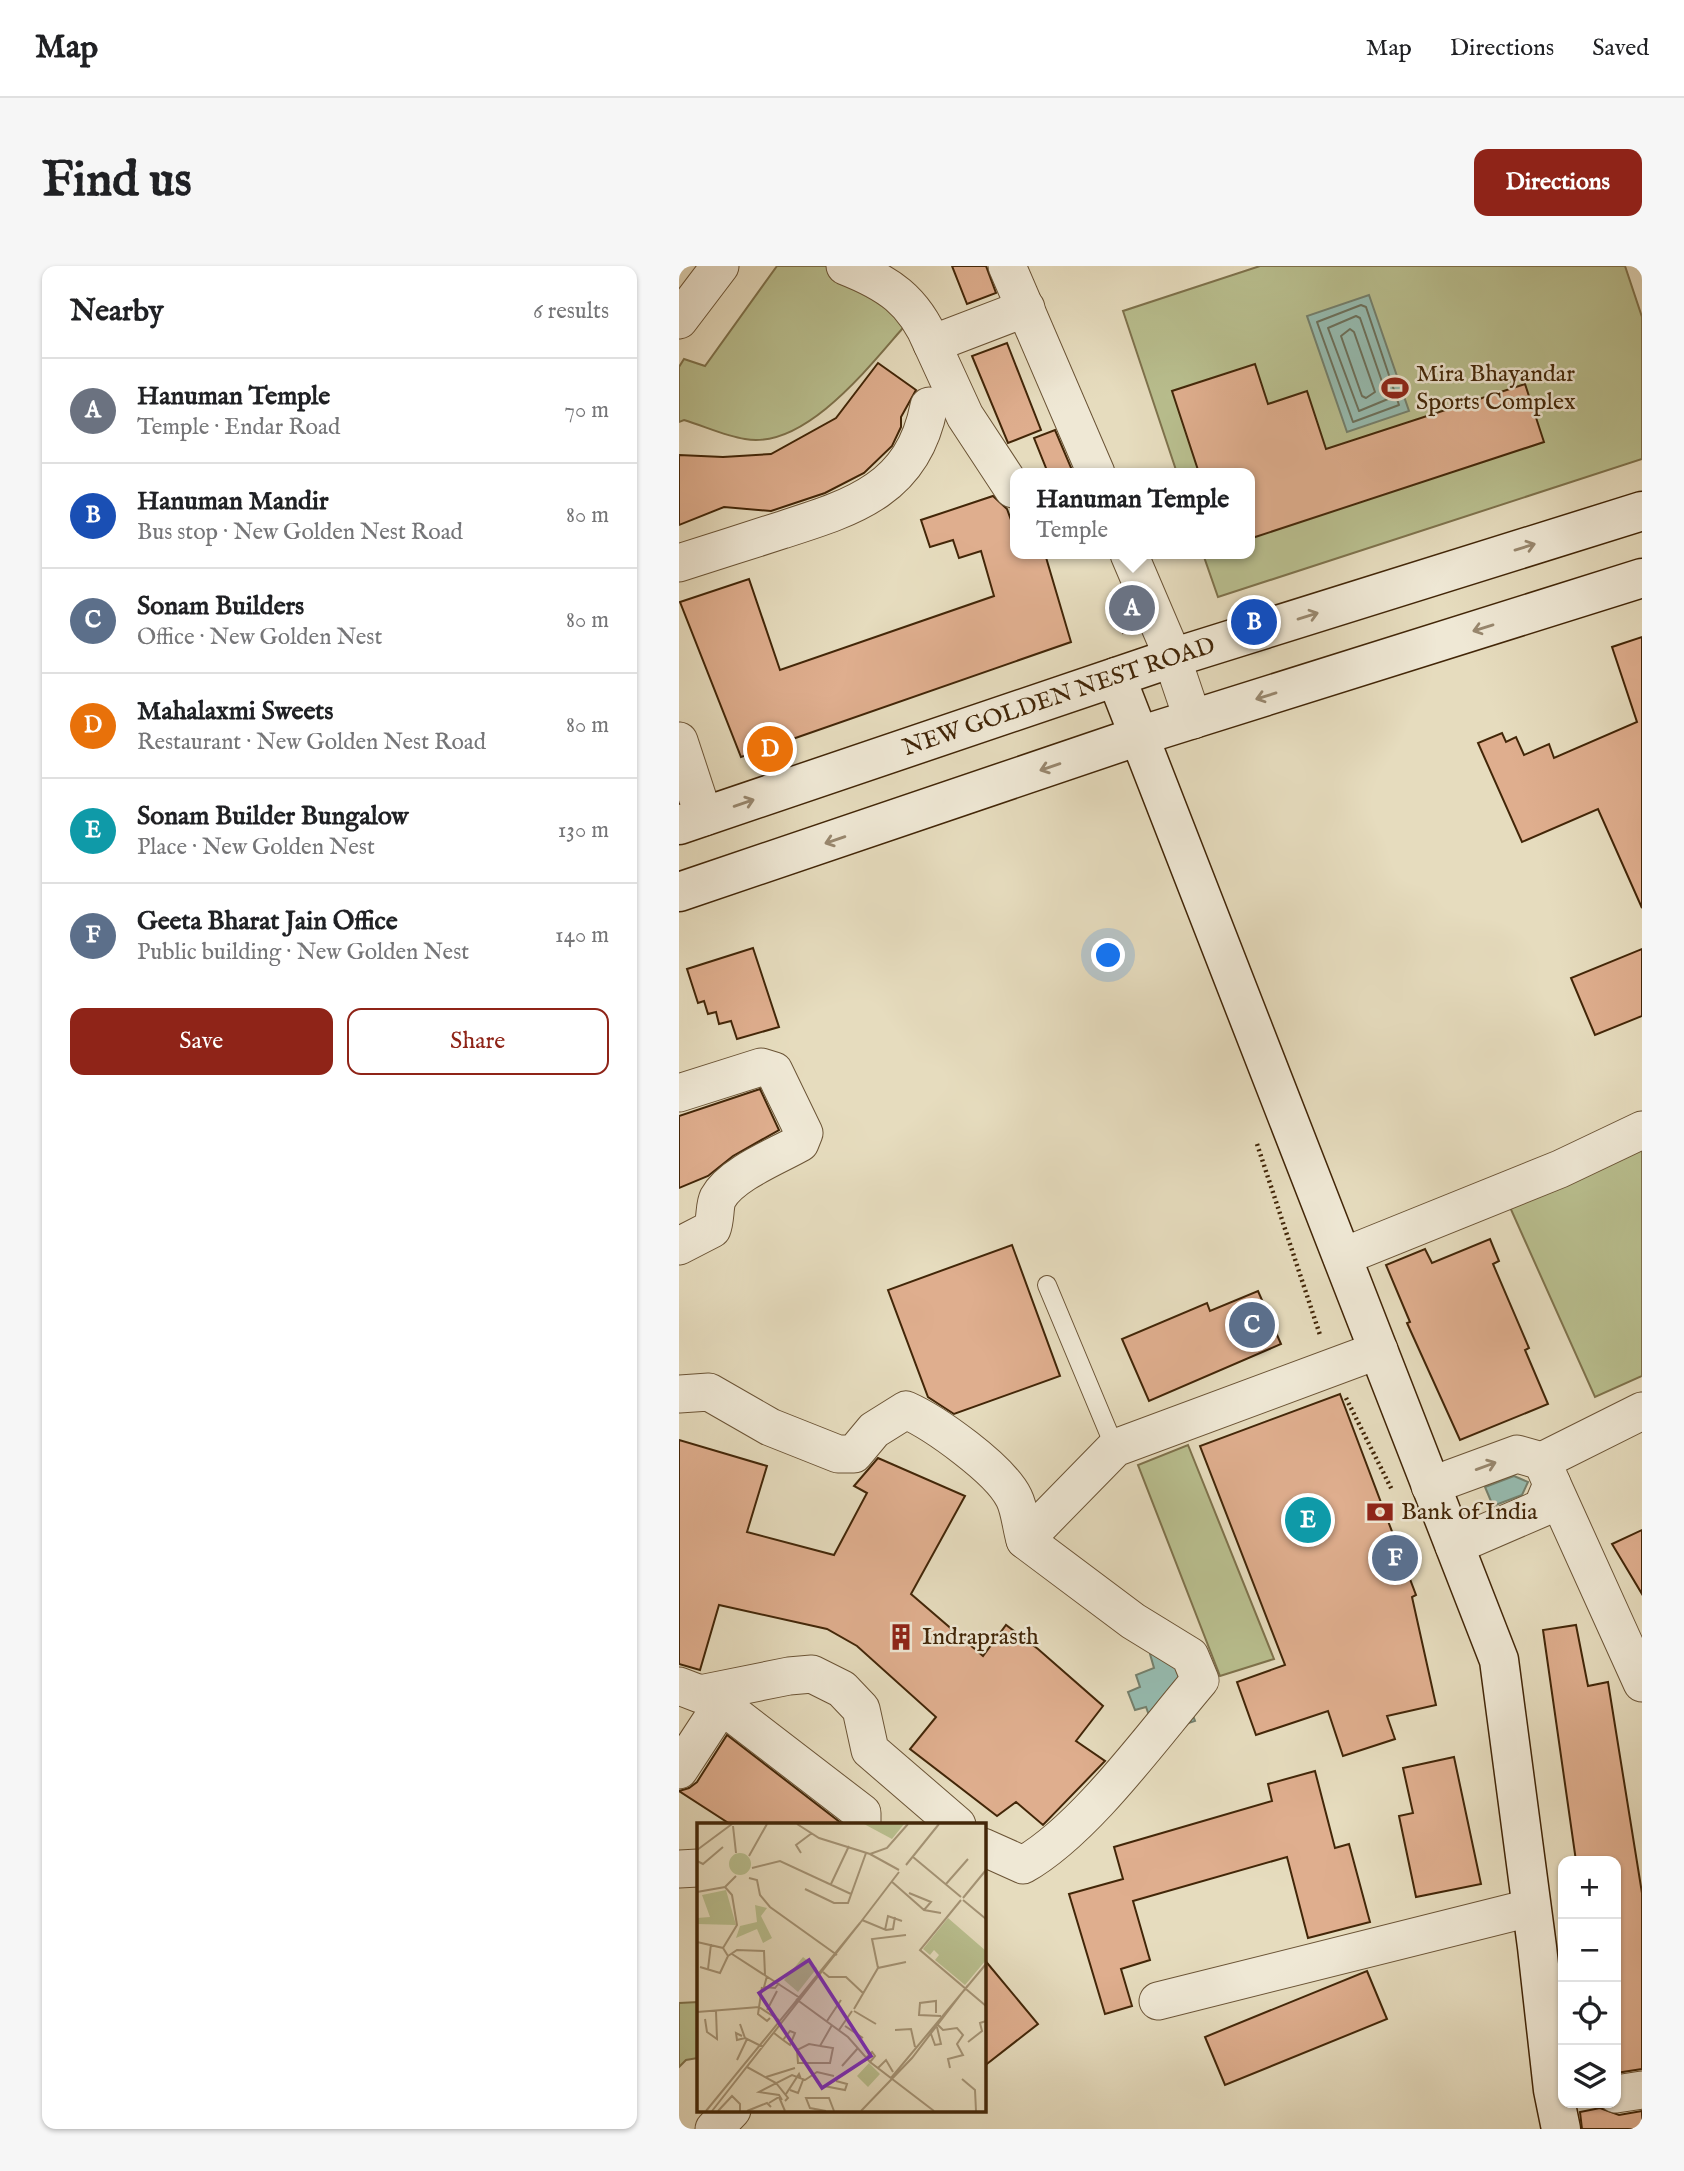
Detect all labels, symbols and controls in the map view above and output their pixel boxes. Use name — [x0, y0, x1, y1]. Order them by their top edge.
text: Map — [35, 27, 98, 69]
text: Map — [1366, 33, 1412, 64]
text: Directions — [1450, 33, 1554, 64]
text: Saved — [1592, 33, 1649, 64]
button: Directions — [1474, 149, 1642, 216]
text: Find us — [42, 151, 192, 213]
text: Nearby — [70, 293, 163, 331]
text: 6 results — [533, 297, 609, 326]
place label: Mira Bhayandar Sports Complex — [1416, 359, 1576, 418]
sports icon: Mira Bhayandar Sports Complex — [1380, 373, 1410, 403]
text: Hanuman Temple — [137, 380, 330, 413]
text: A — [85, 396, 101, 425]
text: 70 m — [564, 396, 609, 425]
text: Temple · Endar Road — [137, 413, 340, 442]
popup — [1010, 468, 1255, 559]
text: Hanuman Temple — [1036, 483, 1229, 516]
text: Hanuman Mandir — [137, 485, 328, 518]
text: B — [85, 501, 101, 530]
text: 80 m — [566, 501, 609, 530]
text: Temple — [1036, 516, 1108, 545]
text: Bus stop · New Golden Nest Road — [137, 518, 463, 547]
one-way arrow — [1514, 540, 1536, 553]
pin: A — [1109, 582, 1155, 634]
text: Sonam Builders — [137, 590, 304, 623]
pin: B — [1231, 596, 1277, 648]
text: C — [85, 606, 101, 635]
text: 80 m — [566, 606, 609, 635]
one-way arrow — [1297, 608, 1319, 621]
text: Office · New Golden Nest — [137, 623, 382, 652]
one-way arrow — [1473, 623, 1495, 635]
street label: NEW GOLDEN NEST ROAD — [899, 630, 1219, 764]
one-way arrow — [1256, 691, 1278, 704]
text: Mahalaxmi Sweets — [137, 695, 333, 728]
text: D — [84, 711, 102, 740]
text: 80 m — [566, 711, 609, 740]
pin: D — [747, 723, 793, 775]
text: Restaurant · New Golden Nest Road — [137, 728, 486, 757]
one-way arrow — [1039, 761, 1061, 774]
one-way arrow — [732, 796, 754, 808]
text: Sonam Builder Bungalow — [137, 800, 408, 833]
text: E — [85, 816, 101, 845]
text: 130 m — [558, 816, 609, 845]
text: Place · New Golden Nest — [137, 833, 375, 862]
one-way arrow — [824, 834, 846, 847]
text: Geeta Bharat Jain Office — [137, 905, 398, 938]
text: F — [86, 921, 100, 950]
text: 140 m — [555, 921, 609, 950]
text: Public building · New Golden Nest — [137, 938, 469, 967]
your location — [1091, 938, 1125, 972]
button: Save — [70, 1008, 333, 1075]
button: Share — [347, 1008, 609, 1075]
pin: C — [1229, 1299, 1275, 1351]
one-way arrow — [1474, 1458, 1496, 1471]
pin: E — [1285, 1494, 1331, 1546]
bank icon: Bank of India — [1365, 1497, 1395, 1527]
place label: Bank of India — [1401, 1497, 1538, 1528]
pin: F — [1372, 1532, 1418, 1584]
building icon: Indraprasth — [886, 1622, 916, 1652]
place label: Indraprasth — [922, 1622, 1039, 1653]
inset map — [697, 1823, 985, 2112]
map controls — [1558, 1856, 1621, 2108]
button: + — [1558, 1856, 1621, 1919]
button: − — [1558, 1919, 1621, 1982]
button: locate — [1558, 1982, 1621, 2045]
button: layers — [1558, 2045, 1621, 2108]

